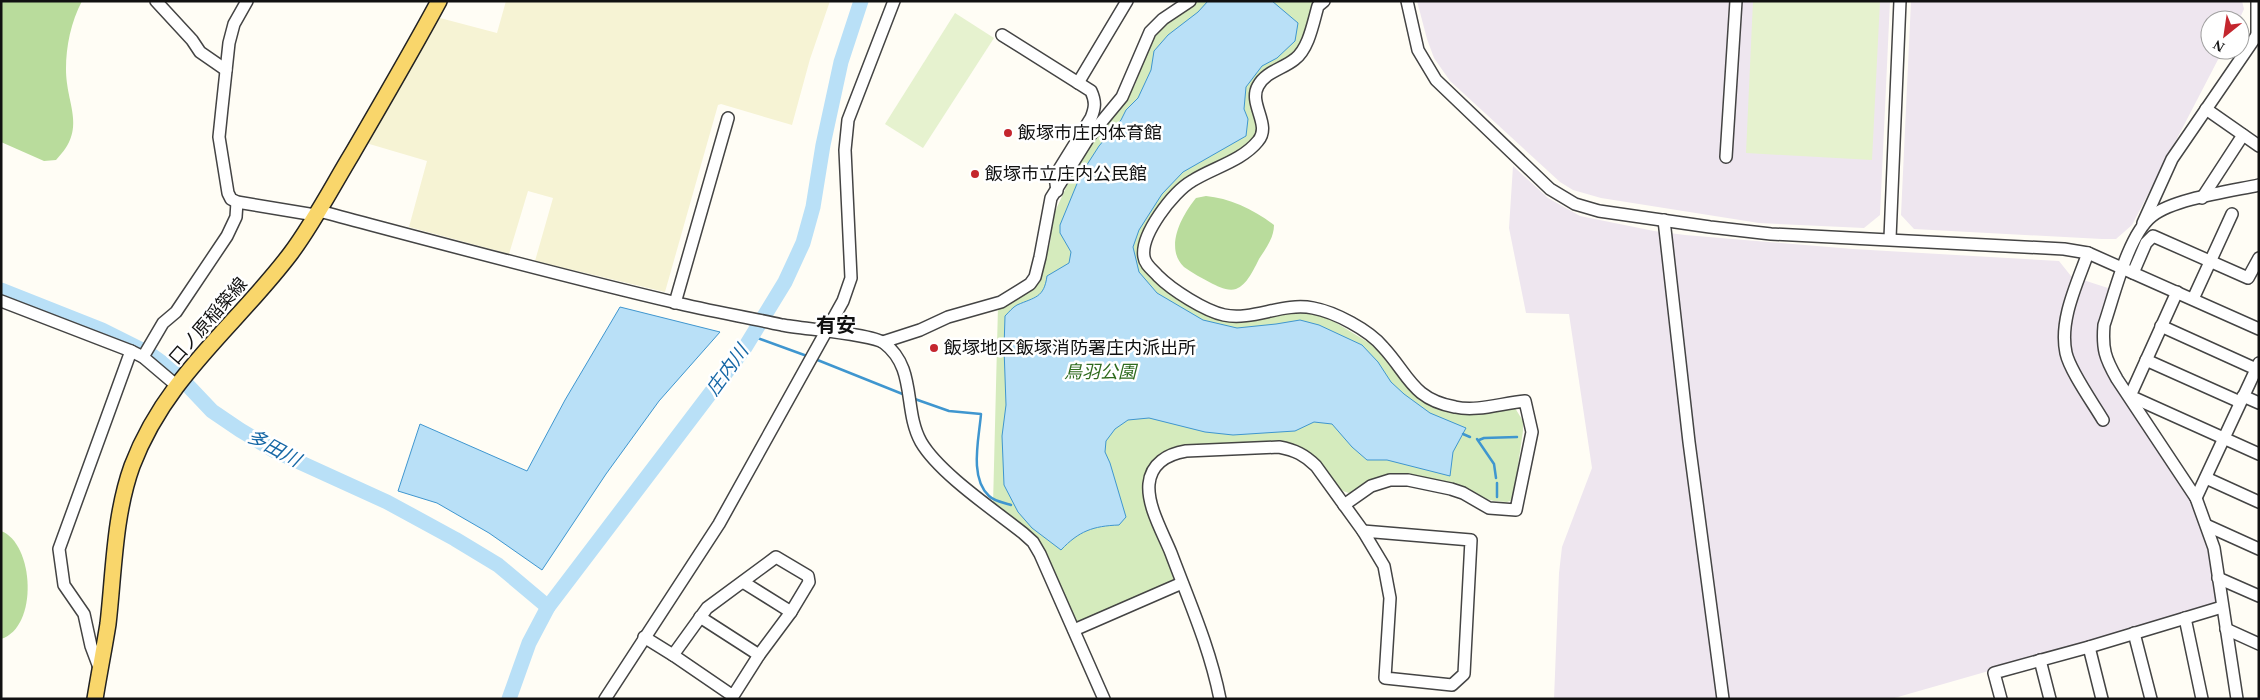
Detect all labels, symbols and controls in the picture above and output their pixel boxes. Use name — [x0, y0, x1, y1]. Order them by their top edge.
north arrow — [2200, 10, 2250, 60]
text: N — [2211, 37, 2227, 55]
place label: 飯塚市庄内体育館 — [1018, 123, 1162, 143]
marker: 飯塚市庄内体育館 — [1002, 127, 1014, 139]
place label: 飯塚市立庄内公民館 — [985, 164, 1147, 184]
marker: 飯塚市立庄内公民館 — [969, 168, 981, 180]
street label: 口ノ原稲築線 — [165, 274, 251, 368]
district label: 有安 — [816, 314, 856, 336]
place label: 飯塚地区飯塚消防署庄内派出所 — [944, 338, 1196, 358]
water label: 庄内川 — [702, 339, 753, 399]
marker: 飯塚地区飯塚消防署庄内派出所 — [928, 342, 940, 354]
park label: 鳥羽公園 — [1064, 362, 1139, 382]
water label: 多田川 — [244, 425, 306, 472]

